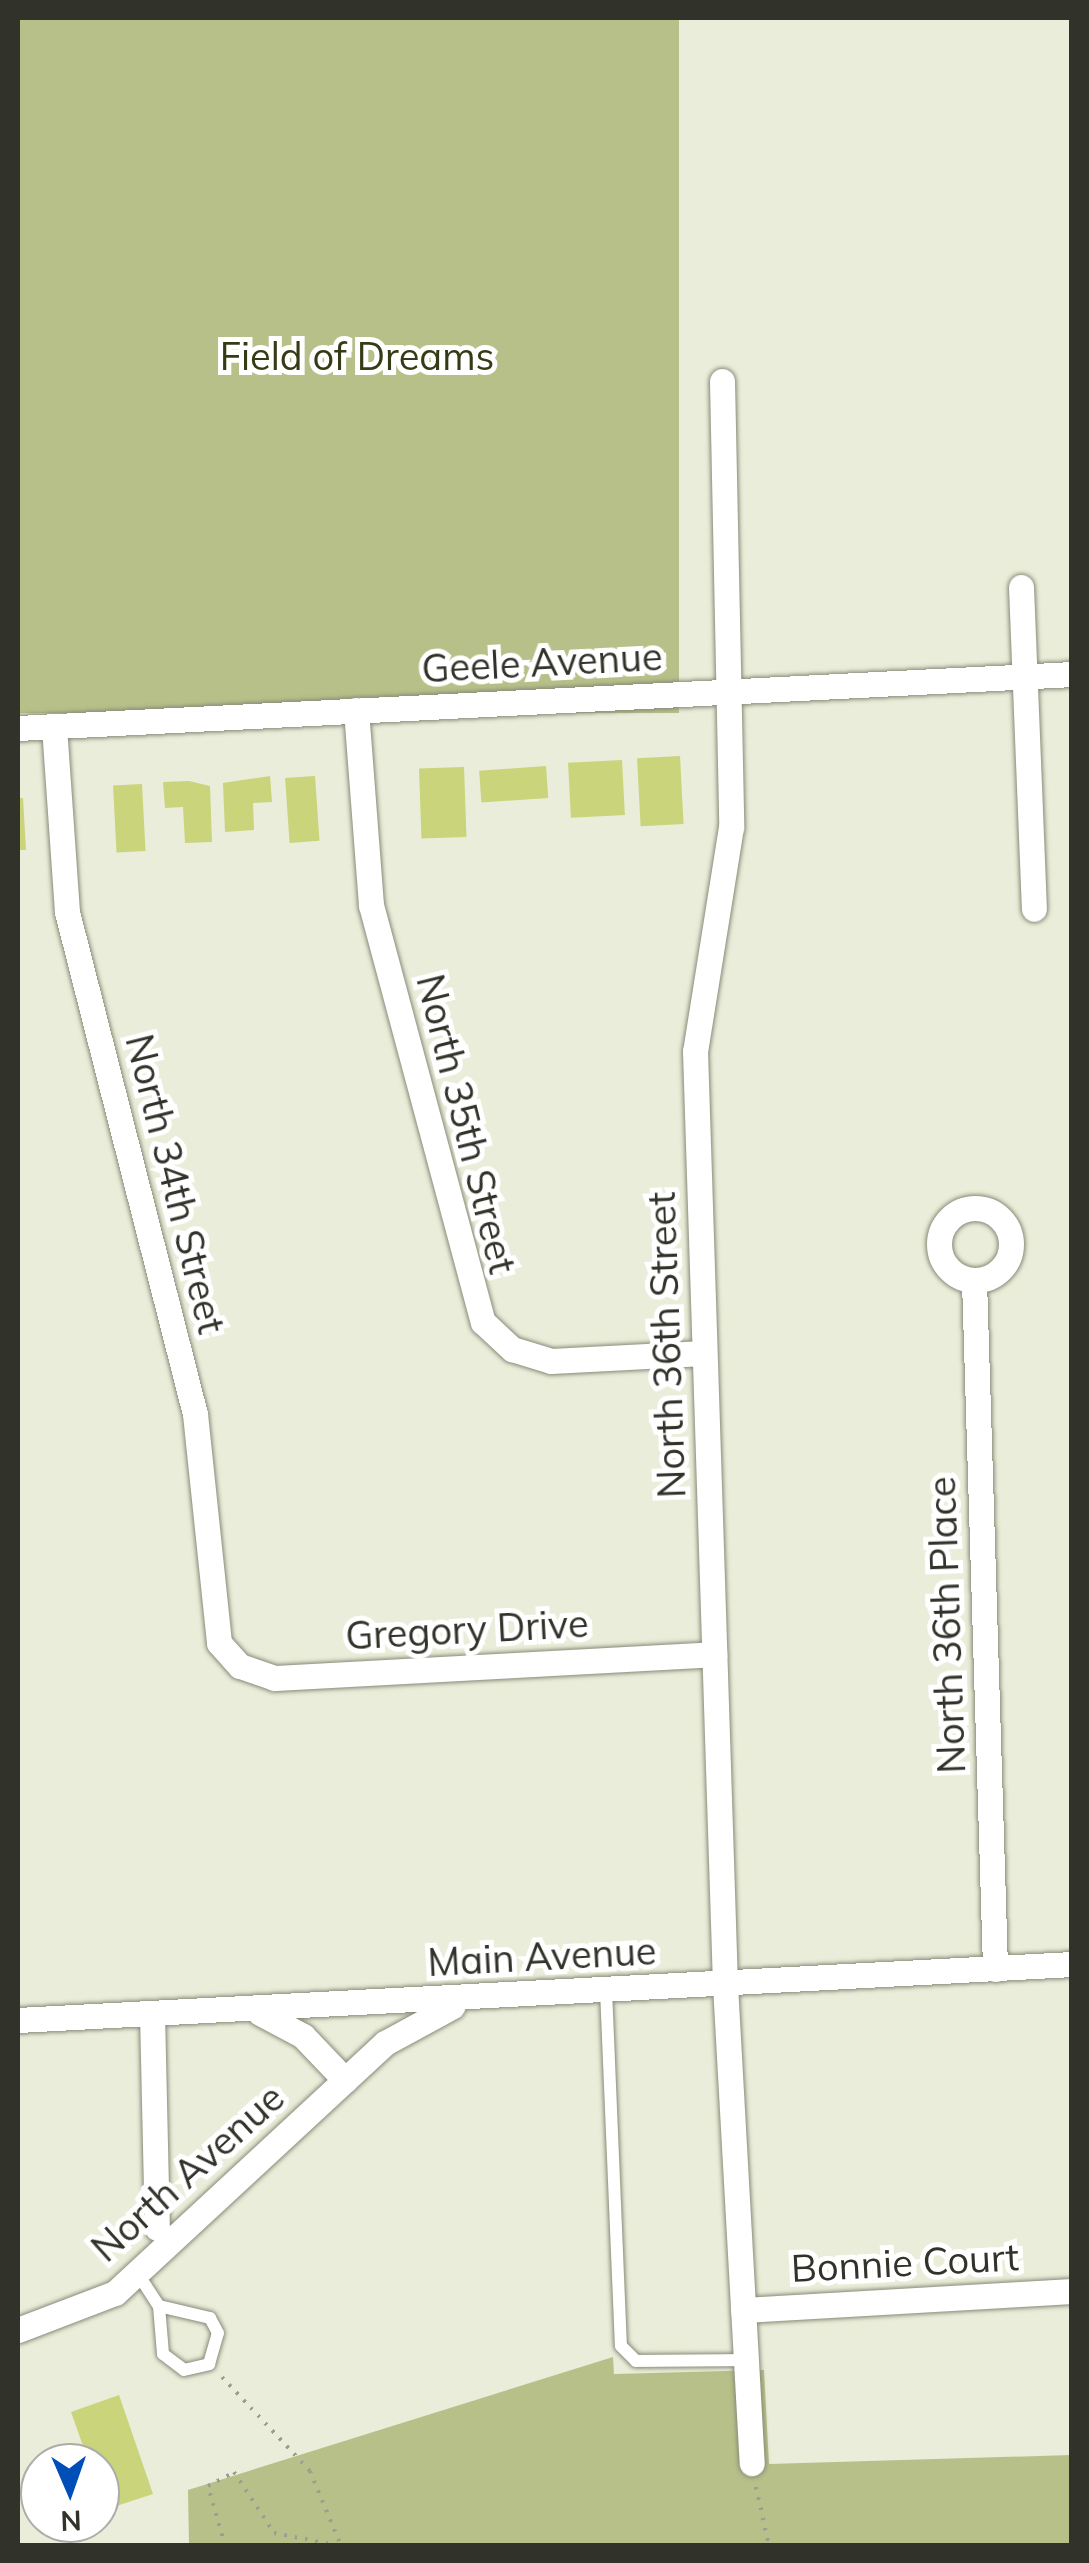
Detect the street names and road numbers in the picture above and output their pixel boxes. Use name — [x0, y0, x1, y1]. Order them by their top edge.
street label: Geele Avenue — [420, 634, 664, 692]
street label: North 35th Street — [407, 970, 525, 1278]
street label: North 34th Street — [116, 1030, 234, 1338]
street label: North 36th Street — [639, 1191, 695, 1499]
street label: North 36th Place — [919, 1476, 975, 1774]
street label: Gregory Drive — [344, 1601, 590, 1659]
street label: Main Avenue — [426, 1928, 658, 1986]
street label: North Avenue — [83, 2075, 293, 2271]
street label: Bonnie Court — [790, 2234, 1020, 2292]

